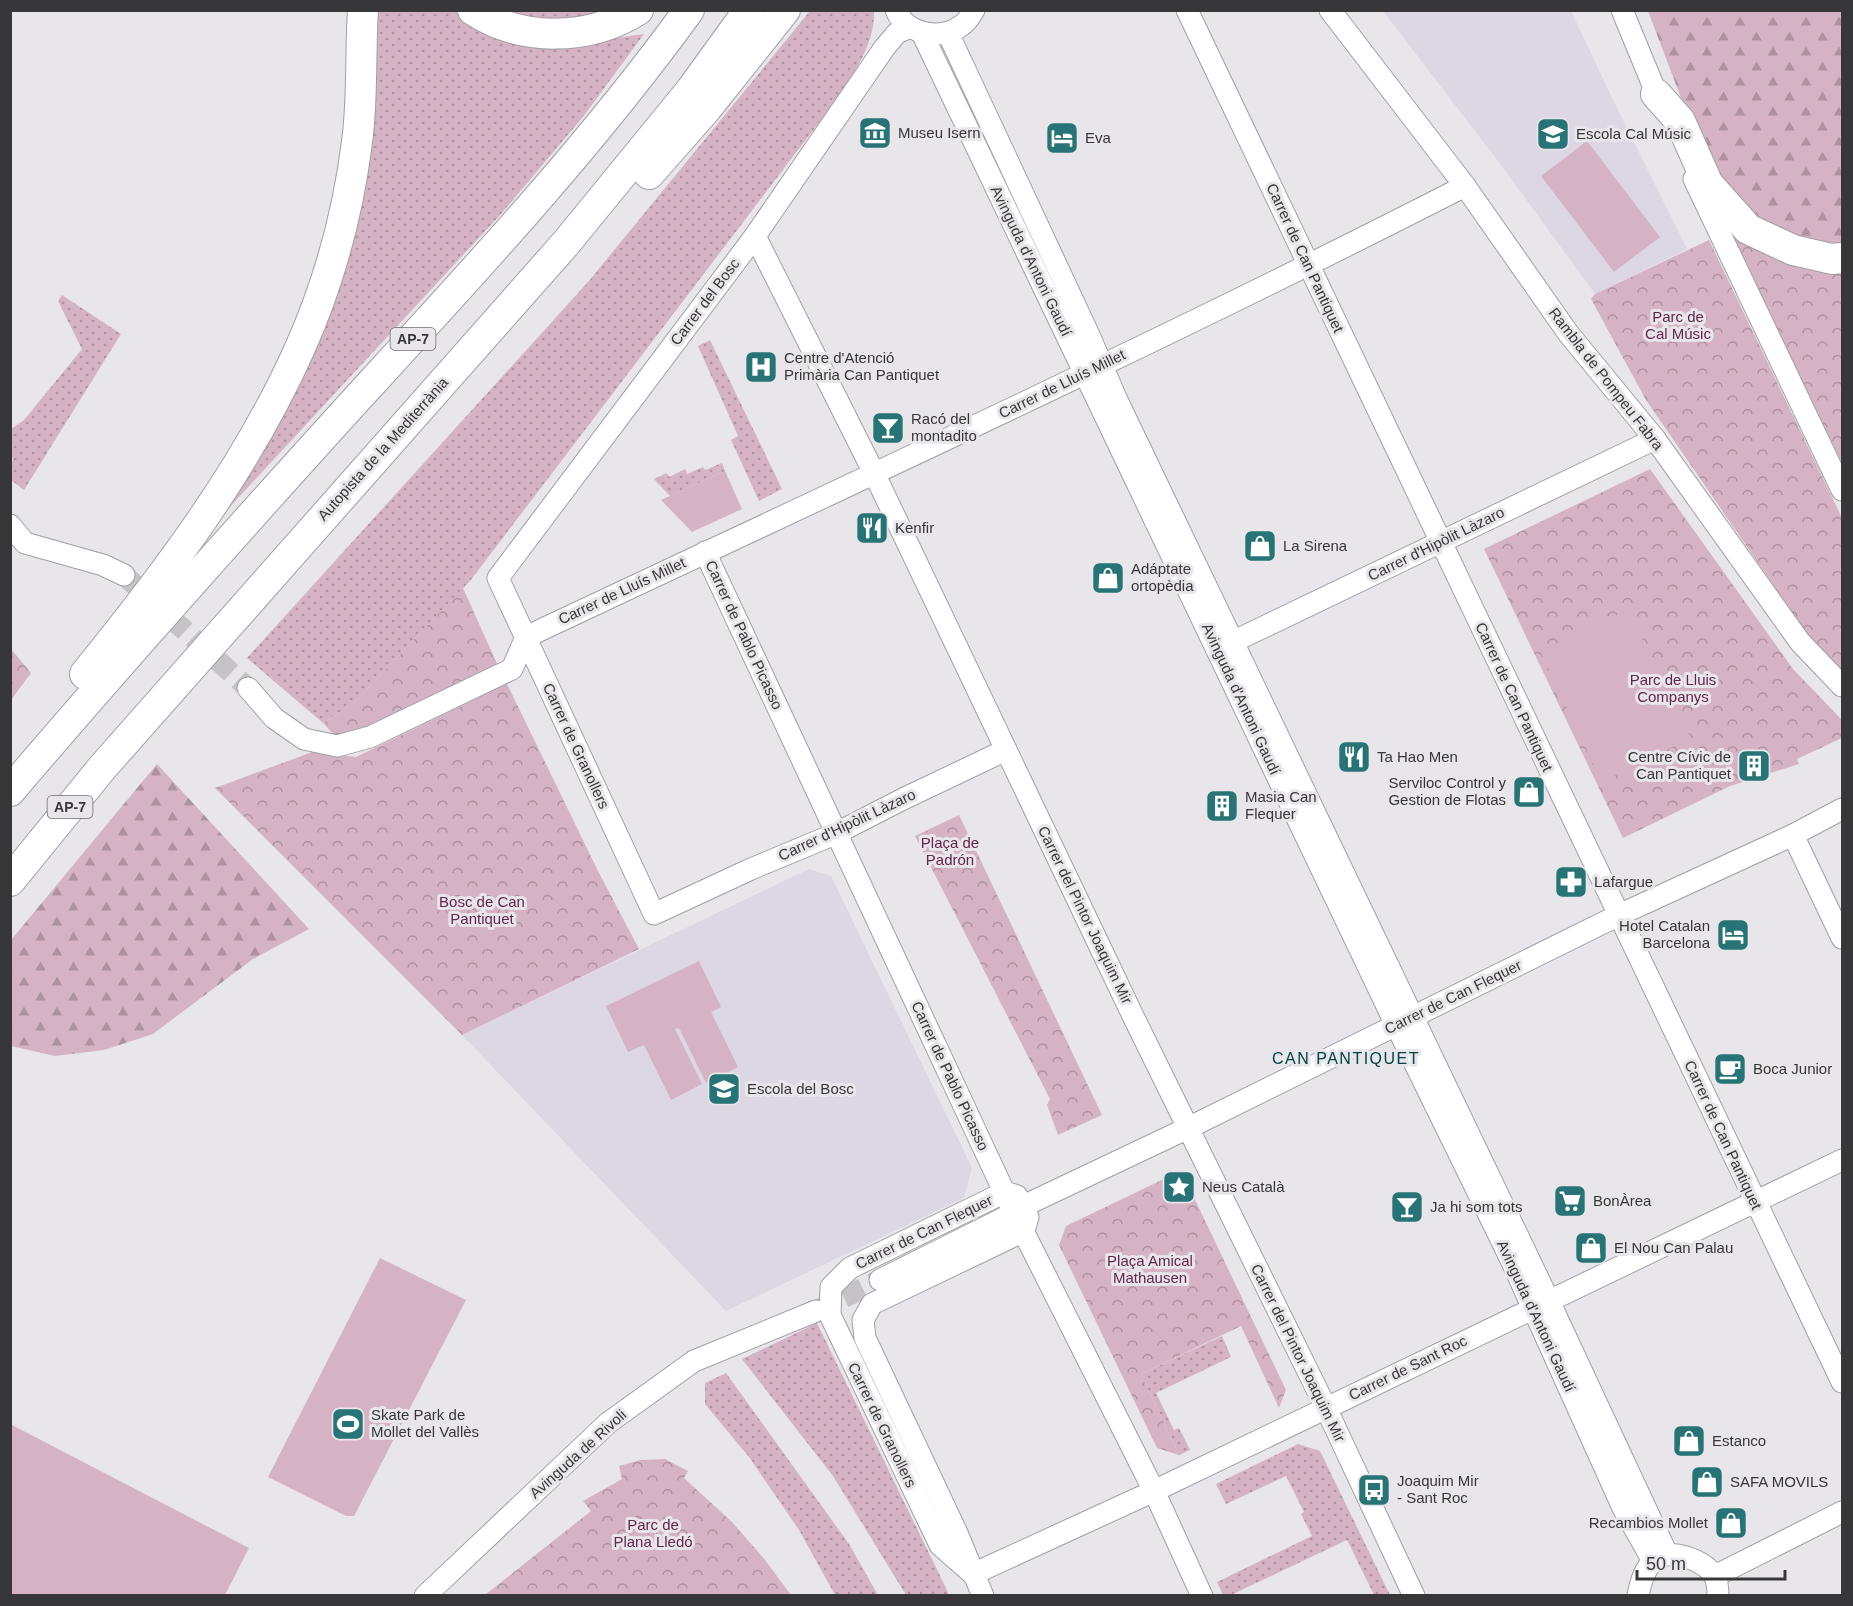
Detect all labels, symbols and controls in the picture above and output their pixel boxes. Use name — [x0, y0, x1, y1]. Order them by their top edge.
museum icon: Museu Isern — [857, 115, 893, 151]
school or university icon: Escola Cal Músic — [1535, 116, 1571, 152]
hotel icon: Eva — [1044, 120, 1080, 156]
place label: Museu Isern — [898, 124, 981, 141]
place label: Escola Cal Músic — [1576, 125, 1692, 142]
place label: Eva — [1085, 129, 1112, 146]
street label: Carrer de Can Pantiquet — [1263, 181, 1348, 336]
street label: Avinguda d'Antoni Gaudí — [988, 183, 1076, 339]
street label: Carrer del Bosc — [666, 255, 743, 348]
street label: Rambla de Pompeu Fabra — [1546, 304, 1668, 454]
park label: Parc de Cal Músic — [1645, 308, 1711, 342]
road number: AP-7 — [390, 328, 436, 350]
street label: Carrer de Lluís Millet — [996, 345, 1128, 422]
hospital icon: Centre d'Atenció Primària Can Pantiquet — [743, 349, 779, 385]
place label: Centre d'Atenció Primària Can Pantiquet — [784, 349, 940, 383]
street label: Autopista de la Mediterrània — [314, 373, 452, 524]
bar icon: Racó del montadito — [870, 410, 906, 446]
place label: Racó del montadito — [911, 410, 977, 444]
street label: Carrer d'Hipòlit Làzaro — [1365, 503, 1507, 584]
restaurant icon: Kenfir — [854, 510, 890, 546]
place label: Kenfir — [895, 519, 934, 536]
shop icon: La Sirena — [1242, 528, 1278, 564]
place label: La Sirena — [1283, 537, 1348, 554]
street label: Carrer de Lluís Millet — [555, 553, 689, 627]
street label: Carrer de Pablo Picasso — [702, 558, 787, 712]
shop icon: Adáptate ortopèdia — [1090, 560, 1126, 596]
place label: Adáptate ortopèdia — [1131, 560, 1194, 594]
street label: Avinguda d'Antoni Gaudí — [1199, 620, 1284, 778]
street label: Carrer de Can Pantiquet — [1472, 620, 1557, 775]
park label: Parc de Lluis Companys — [1630, 671, 1716, 705]
street label: Carrer de Granollers — [540, 680, 613, 811]
restaurant icon: Ta Hao Men — [1336, 739, 1372, 775]
place label: Ta Hao Men — [1377, 748, 1458, 765]
place label: Centre Cívic de Can Pantiquet — [1628, 748, 1732, 782]
building icon: Centre Cívic de Can Pantiquet — [1736, 748, 1772, 784]
place label: Serviloc Control y Gestion de Flotas — [1388, 774, 1506, 808]
shop icon: Serviloc Control y Gestion de Flotas — [1511, 774, 1547, 810]
street label: Carrer d'Hipòlit Làzaro — [775, 785, 918, 864]
building icon: Masia Can Flequer — [1204, 788, 1240, 824]
place label: Masia Can Flequer — [1245, 788, 1317, 822]
road number: AP-7 — [48, 796, 92, 818]
street label: Carrer del Pintor Joaquim Mir — [1035, 823, 1136, 1007]
park label: Plaça de Padrón — [921, 834, 979, 868]
pharmacy icon: Lafargue — [1553, 864, 1589, 900]
place label: Lafargue — [1594, 873, 1653, 890]
park label: Bosc de Can Pantiquet — [439, 893, 525, 927]
place label: Hotel Catalan Barcelona — [1619, 917, 1711, 951]
hotel icon: Hotel Catalan Barcelona — [1715, 917, 1751, 953]
street label: Carrer de Can Flequer — [1382, 956, 1524, 1037]
street label: Carrer de Pablo Picasso — [908, 999, 993, 1153]
district label: CAN PANTIQUET — [1272, 1050, 1420, 1067]
cafe icon: Boca Junior — [1712, 1051, 1748, 1087]
street label: Carrer de Can Pantiquet — [1681, 1058, 1766, 1213]
place label: Boca Junior — [1753, 1060, 1832, 1077]
school or university icon: Escola del Bosc — [706, 1071, 742, 1107]
place label: Escola del Bosc — [747, 1080, 854, 1097]
place icon: Neus Català — [1161, 1169, 1197, 1205]
place label: Neus Català — [1202, 1178, 1285, 1195]
supermarket icon: BonÀrea — [1552, 1183, 1588, 1219]
bar icon: Ja hi som tots — [1389, 1189, 1425, 1225]
street label: Carrer de Can Flequer — [853, 1191, 995, 1272]
place label: BonÀrea — [1593, 1192, 1652, 1209]
place label: Ja hi som tots — [1430, 1198, 1523, 1215]
shop icon: El Nou Can Palau — [1573, 1230, 1609, 1266]
street label: Avinguda d'Antoni Gaudí — [1494, 1237, 1579, 1395]
place label: El Nou Can Palau — [1614, 1239, 1733, 1256]
park label: Plaça Amical Mathausen — [1107, 1252, 1193, 1286]
street label: Carrer del Pintor Joaquim Mir — [1248, 1261, 1349, 1445]
street label: Carrer de Sant Roc — [1346, 1331, 1470, 1404]
street label: Carrer de Granollers — [845, 1360, 920, 1490]
sports icon: Skate Park de Mollet del Vallès — [330, 1406, 366, 1442]
place label: Skate Park de Mollet del Vallès — [371, 1406, 479, 1440]
street label: Avinguda de Rivoli — [526, 1406, 629, 1501]
shop icon: Estanco — [1671, 1423, 1707, 1459]
place label: Estanco — [1712, 1432, 1766, 1449]
shop icon: SAFA MOVILS — [1689, 1464, 1725, 1500]
bus stop icon: Joaquim Mir - Sant Roc — [1356, 1472, 1392, 1508]
place label: Joaquim Mir - Sant Roc — [1397, 1472, 1479, 1506]
place label: SAFA MOVILS — [1730, 1473, 1828, 1490]
shop icon: Recambios Mollet — [1713, 1505, 1749, 1541]
place label: Recambios Mollet — [1589, 1514, 1709, 1531]
park label: Parc de Plana Lledó — [613, 1516, 693, 1550]
scale bar — [1637, 1543, 1786, 1581]
text: 50 m — [1646, 1554, 1686, 1574]

